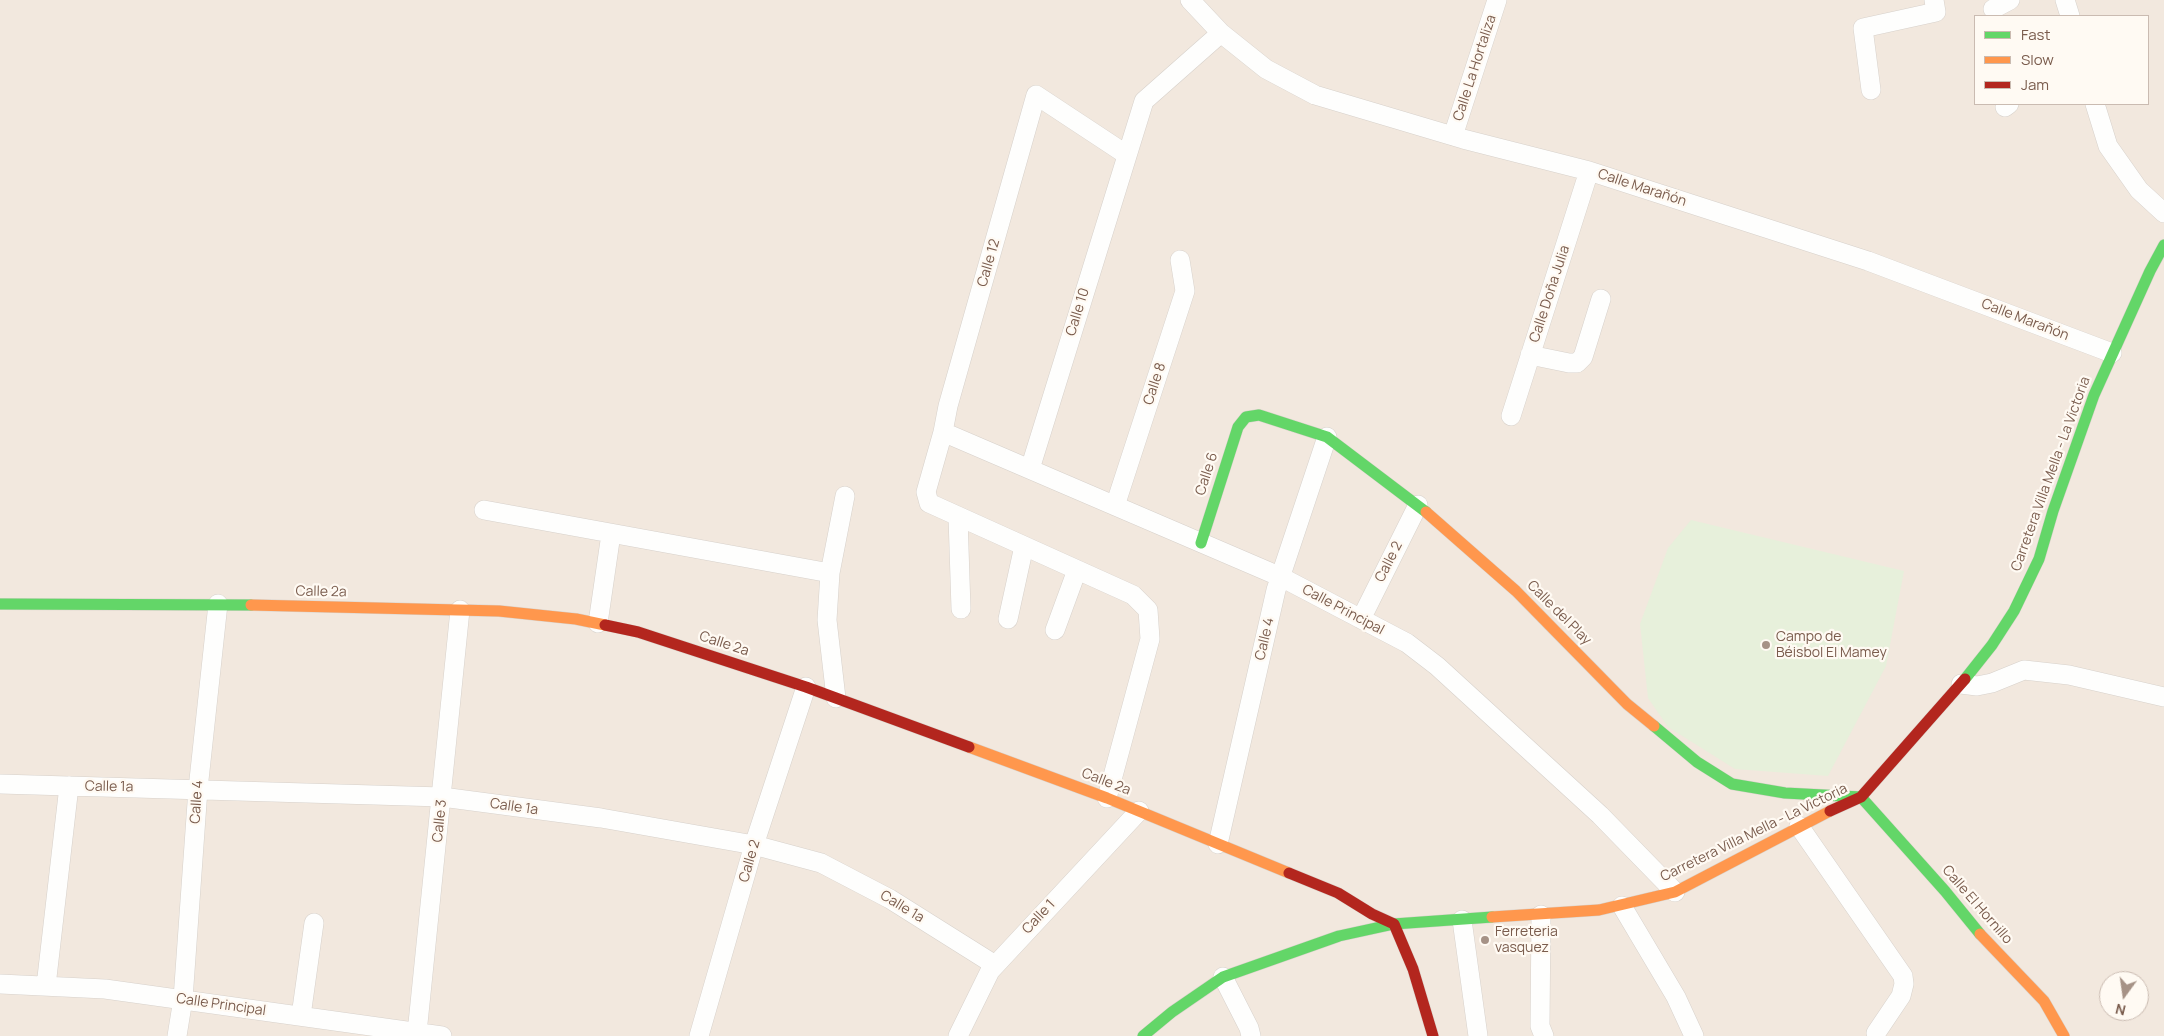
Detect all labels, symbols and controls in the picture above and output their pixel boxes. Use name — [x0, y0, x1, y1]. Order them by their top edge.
street label: Calle La Hortaliza — [1450, 13, 1500, 123]
legend — [1974, 15, 2149, 105]
text: Fast — [2021, 24, 2050, 45]
text: Slow — [2021, 49, 2054, 70]
text: Jam — [2021, 74, 2049, 95]
street label: Calle Marañón — [1596, 166, 1688, 210]
street label: Calle 12 — [974, 237, 1004, 289]
street label: Calle Doña Julia — [1526, 243, 1574, 345]
street label: Calle 10 — [1063, 286, 1093, 338]
street label: Calle Marañón — [1979, 296, 2071, 344]
street label: Calle 8 — [1140, 361, 1170, 407]
street label: Carretera Villa Mella - La Victoria — [2008, 374, 2094, 574]
street label: Calle 6 — [1192, 450, 1222, 498]
street label: Calle 2 — [1372, 539, 1406, 585]
street label: Calle del Play — [1523, 577, 1595, 649]
street label: Calle Principal — [1299, 581, 1387, 639]
street label: Calle 2a — [295, 583, 347, 601]
street label: Calle 4 — [1252, 616, 1278, 662]
street label: Calle 2a — [697, 628, 751, 660]
place label: Campo de Béisbol El Mamey — [1776, 629, 1887, 662]
marker: Campo de Béisbol El Mamey — [1760, 639, 1772, 651]
street label: Calle 2a — [1079, 765, 1133, 799]
street label: Calle 1a — [85, 778, 133, 796]
street label: Calle 4 — [187, 780, 207, 824]
street label: Carretera Villa Mella - La Victoria — [1658, 780, 1850, 886]
street label: Calle 1a — [489, 795, 539, 819]
street label: Calle 3 — [429, 799, 451, 843]
street label: Calle 2 — [736, 838, 764, 884]
street label: Calle El Hornillo — [1938, 862, 2016, 948]
street label: Calle 1a — [877, 887, 927, 927]
street label: Calle 1 — [1019, 896, 1059, 938]
place label: Ferreteria vasquez — [1495, 924, 1558, 956]
marker: Ferreteria vasquez — [1479, 934, 1491, 946]
north arrow — [2099, 971, 2149, 1021]
street label: Calle Principal — [175, 990, 267, 1020]
text: N — [2113, 1000, 2128, 1021]

